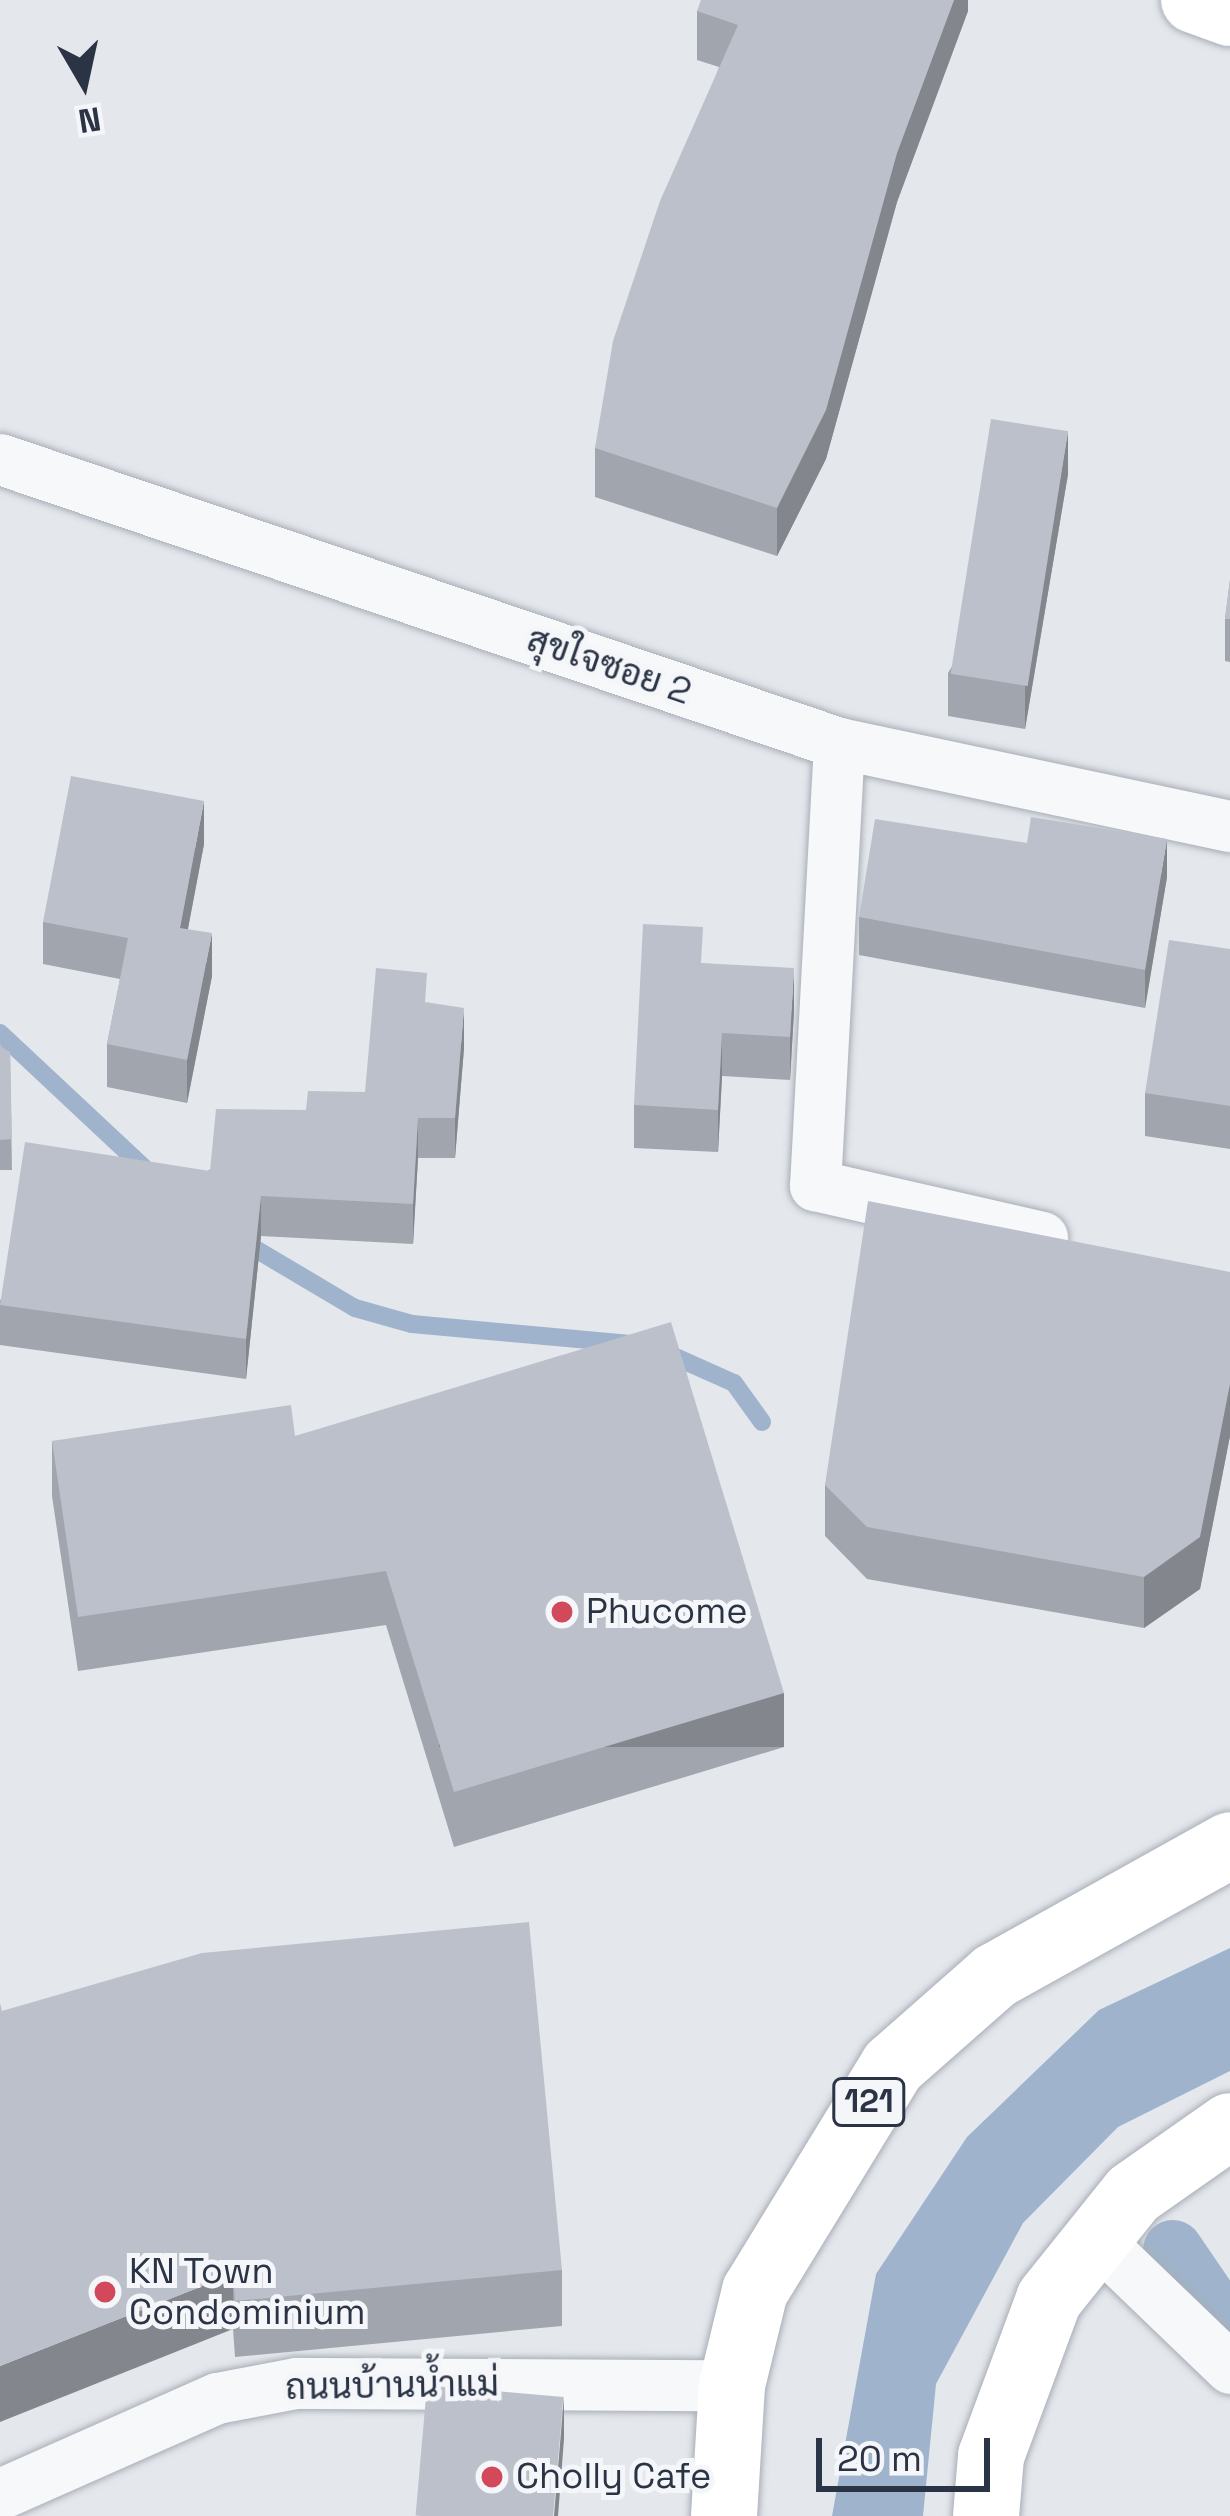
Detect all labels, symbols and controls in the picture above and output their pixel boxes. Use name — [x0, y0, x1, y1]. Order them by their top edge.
north arrow — [24, 24, 144, 144]
text: N — [75, 97, 104, 142]
street label: สุขใจซอย 2 — [521, 618, 697, 714]
place label: Phucome — [586, 1590, 747, 1634]
marker: Phucome — [549, 1599, 575, 1625]
road number: 121 — [830, 2075, 908, 2129]
place label: KN Town Condominium — [129, 2249, 366, 2334]
marker: KN Town Condominium — [92, 2279, 118, 2305]
street label: ถนนบ้านน้ำแม่ — [285, 2363, 499, 2409]
scale bar — [822, 2414, 996, 2488]
text: 20 m — [837, 2436, 922, 2482]
place label: Cholly Cafe — [516, 2455, 711, 2499]
marker: Cholly Cafe — [479, 2464, 505, 2490]

